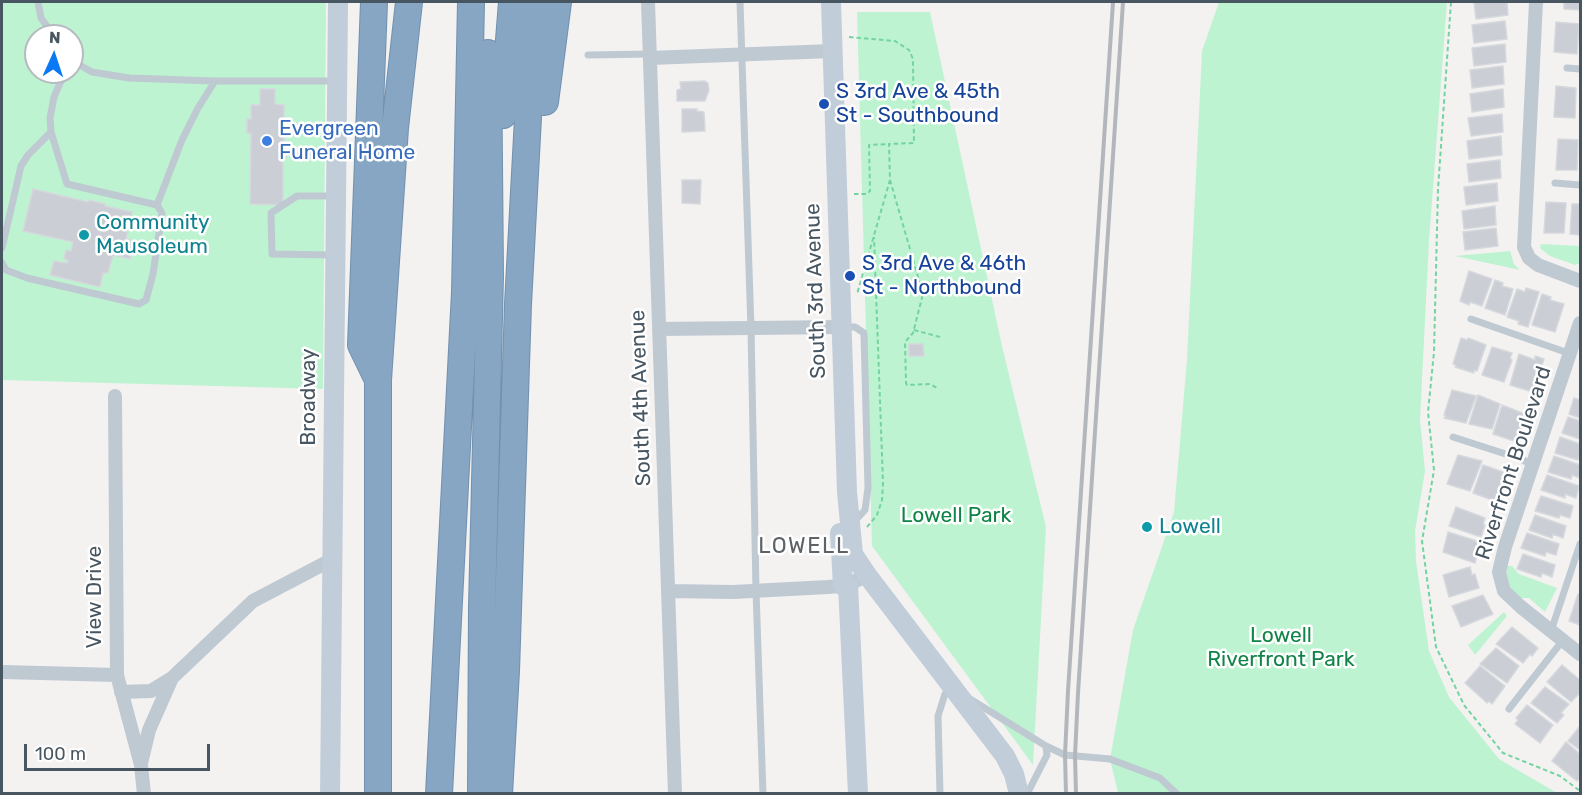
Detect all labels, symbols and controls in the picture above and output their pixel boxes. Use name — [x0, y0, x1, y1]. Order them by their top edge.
north arrow — [24, 24, 84, 84]
text: N — [49, 28, 61, 47]
place label: S 3rd Ave & 45th St - Southbound — [836, 79, 1000, 129]
marker: S 3rd Ave & 45th St - Southbound — [817, 97, 831, 111]
place label: Evergreen Funeral Home — [279, 116, 415, 166]
marker: Evergreen Funeral Home — [260, 134, 274, 148]
street label: South 3rd Avenue — [800, 203, 832, 379]
place label: Community Mausoleum — [96, 210, 210, 260]
marker: Community Mausoleum — [77, 228, 91, 242]
place label: S 3rd Ave & 46th St - Northbound — [862, 251, 1026, 301]
marker: S 3rd Ave & 46th St - Northbound — [843, 269, 857, 283]
street label: South 4th Avenue — [625, 309, 657, 487]
street label: Broadway — [296, 348, 322, 446]
street label: Riverfront Boulevard — [1471, 363, 1557, 563]
park label: Lowell Park — [901, 503, 1011, 529]
place label: Lowell — [1159, 514, 1221, 540]
marker: Lowell — [1140, 520, 1154, 534]
district label: LOWELL — [758, 534, 850, 560]
street label: View Drive — [82, 546, 108, 648]
park label: Lowell Riverfront Park — [1207, 623, 1355, 673]
scale bar — [27, 732, 213, 770]
text: 100 m — [35, 743, 86, 765]

